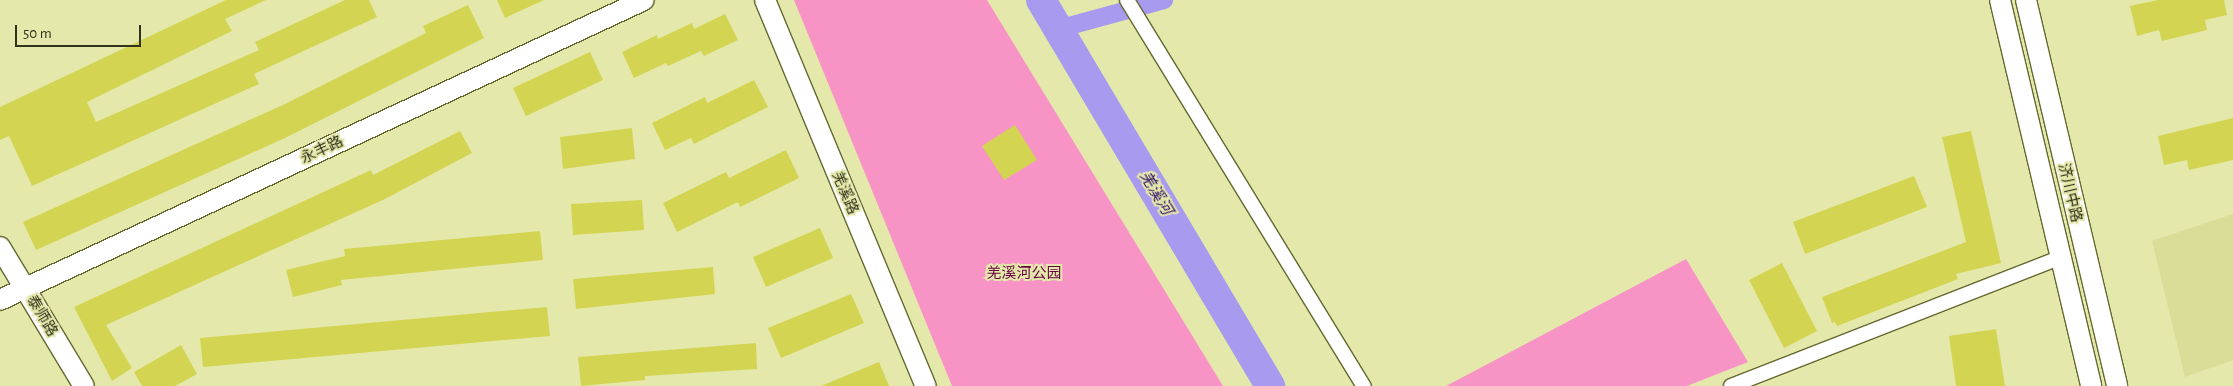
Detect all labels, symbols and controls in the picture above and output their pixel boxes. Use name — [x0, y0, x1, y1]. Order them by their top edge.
scale bar — [18, 15, 144, 47]
text: 50 m — [23, 26, 52, 41]
street label: 永丰路 — [298, 132, 346, 168]
street label: 济川中路 — [2054, 162, 2086, 224]
water label: 羌溪河 — [1135, 167, 1177, 219]
street label: 羌溪路 — [828, 169, 862, 217]
park label: 羌溪河公园 — [987, 265, 1061, 283]
street label: 泰师路 — [23, 292, 61, 340]

